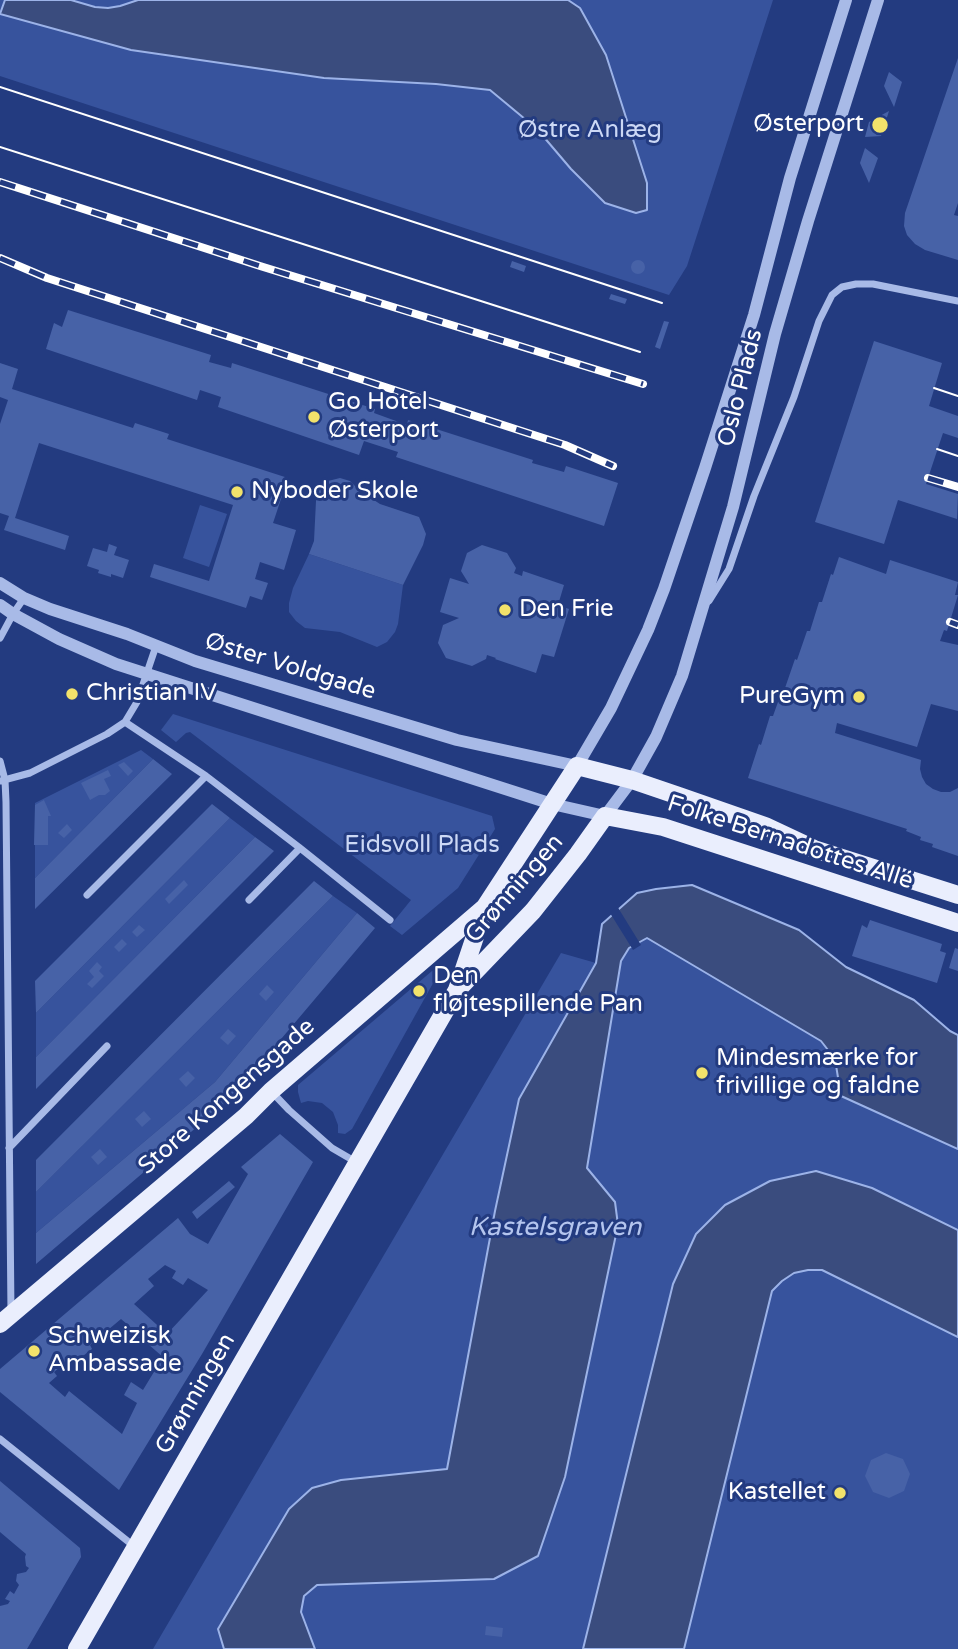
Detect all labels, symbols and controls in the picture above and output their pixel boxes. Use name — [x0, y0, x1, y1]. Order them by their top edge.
place label: Østerport — [753, 111, 864, 139]
marker: Østerport — [870, 115, 890, 135]
park label: Østre Anlæg — [518, 117, 662, 145]
street label: Oslo Plads — [713, 326, 769, 450]
place label: Go Hotel Østerport — [328, 389, 439, 445]
marker: Go Hotel Østerport — [306, 409, 322, 425]
place label: Nyboder Skole — [251, 478, 418, 506]
marker: Nyboder Skole — [229, 484, 245, 500]
place label: Den Frie — [519, 596, 614, 624]
marker: Den Frie — [497, 602, 513, 618]
street label: Øster Voldgade — [201, 627, 379, 707]
place label: Christian IV — [86, 680, 217, 708]
place label: PureGym — [739, 683, 845, 711]
marker: Christian IV — [64, 686, 80, 702]
marker: PureGym — [851, 689, 867, 705]
street label: Folke Bernadottes Allé — [663, 790, 917, 896]
street label: Grønningen — [460, 829, 570, 949]
park label: Eidsvoll Plads — [344, 832, 500, 860]
place label: Den fløjtespillende Pan — [433, 963, 643, 1019]
marker: Den fløjtespillende Pan — [411, 983, 427, 999]
street label: Store Kongensgade — [133, 1013, 321, 1181]
place label: Mindesmærke for frivillige og faldne — [716, 1045, 919, 1101]
marker: Mindesmærke for frivillige og faldne — [694, 1065, 710, 1081]
water label: Kastelsgraven — [469, 1212, 641, 1244]
place label: Schweizisk Ambassade — [48, 1323, 182, 1379]
street label: Grønningen — [150, 1328, 242, 1460]
marker: Schweizisk Ambassade — [26, 1343, 42, 1359]
place label: Kastellet — [728, 1479, 826, 1507]
marker: Kastellet — [832, 1485, 848, 1501]

